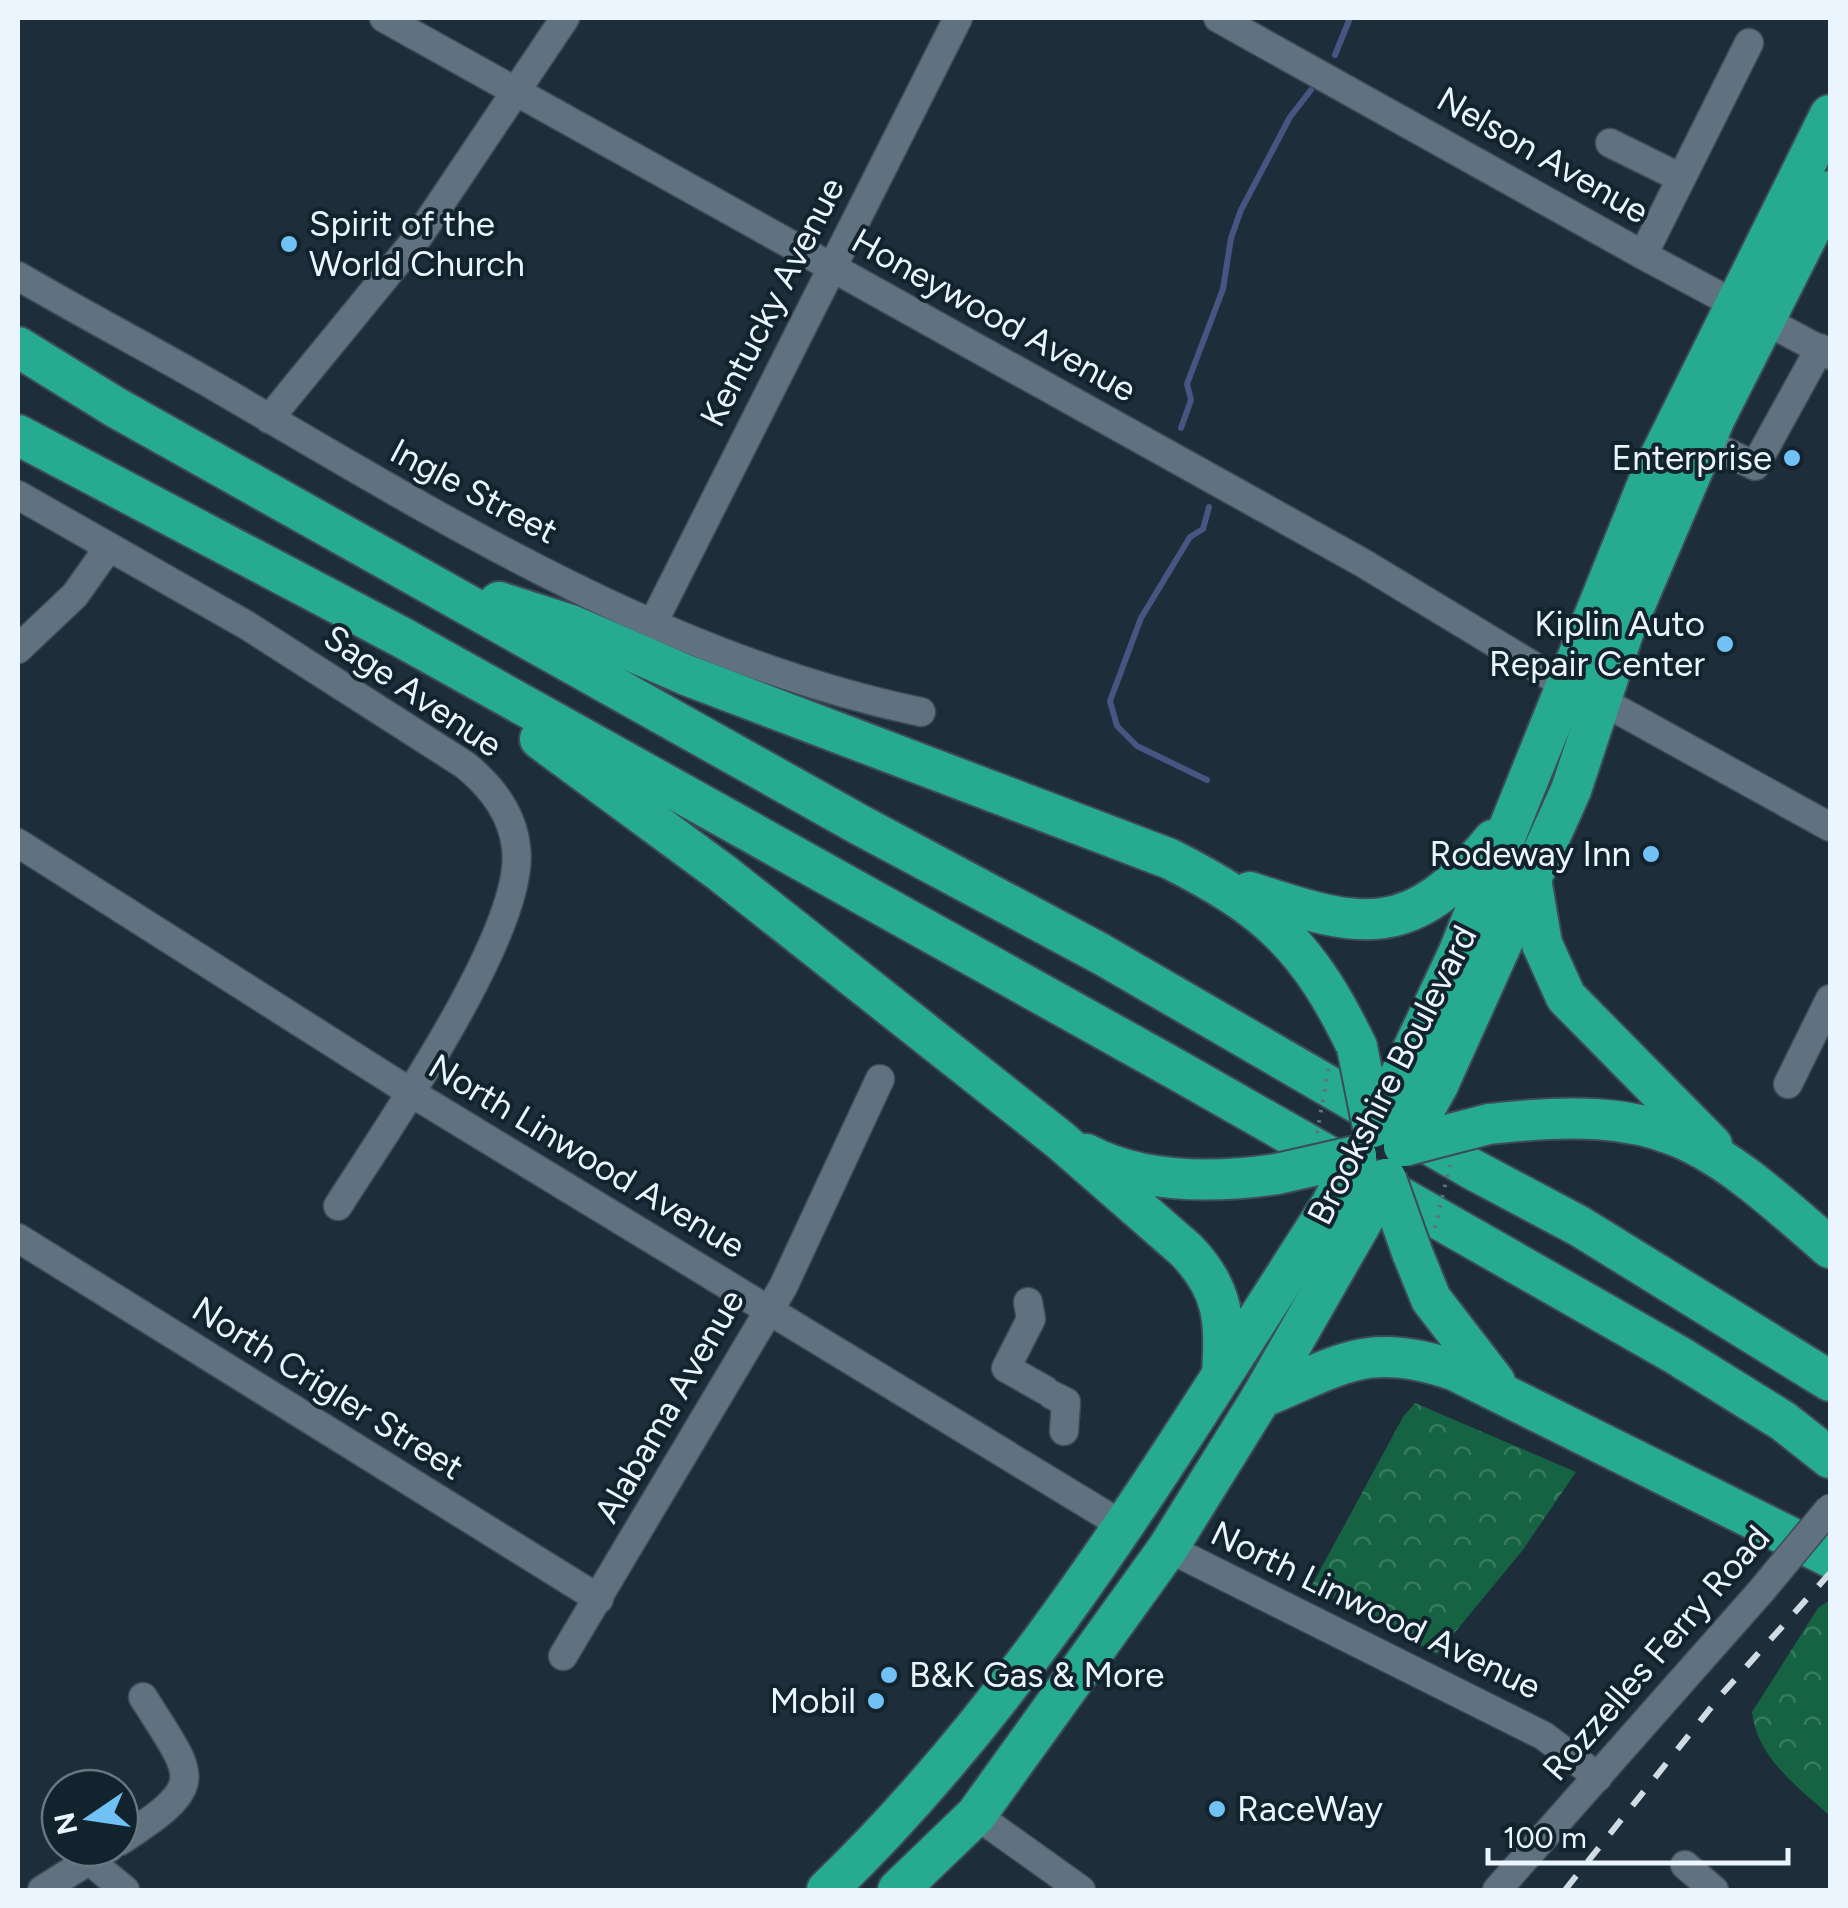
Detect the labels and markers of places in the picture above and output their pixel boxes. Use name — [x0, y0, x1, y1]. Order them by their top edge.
place label: Spirit of the World Church — [309, 203, 525, 285]
marker: Spirit of the World Church — [278, 233, 300, 255]
place label: Enterprise — [1612, 437, 1772, 479]
marker: Enterprise — [1781, 447, 1803, 469]
place label: Kiplin Auto Repair Center — [1489, 603, 1705, 685]
marker: Kiplin Auto Repair Center — [1714, 633, 1736, 655]
place label: Rodeway Inn — [1429, 833, 1631, 875]
marker: Rodeway Inn — [1640, 843, 1662, 865]
place label: B&K Gas & More — [909, 1654, 1164, 1696]
marker: B&K Gas & More — [878, 1664, 900, 1686]
place label: Mobil — [770, 1680, 856, 1722]
marker: Mobil — [865, 1690, 887, 1712]
place label: RaceWay — [1237, 1788, 1384, 1830]
marker: RaceWay — [1206, 1798, 1228, 1820]

